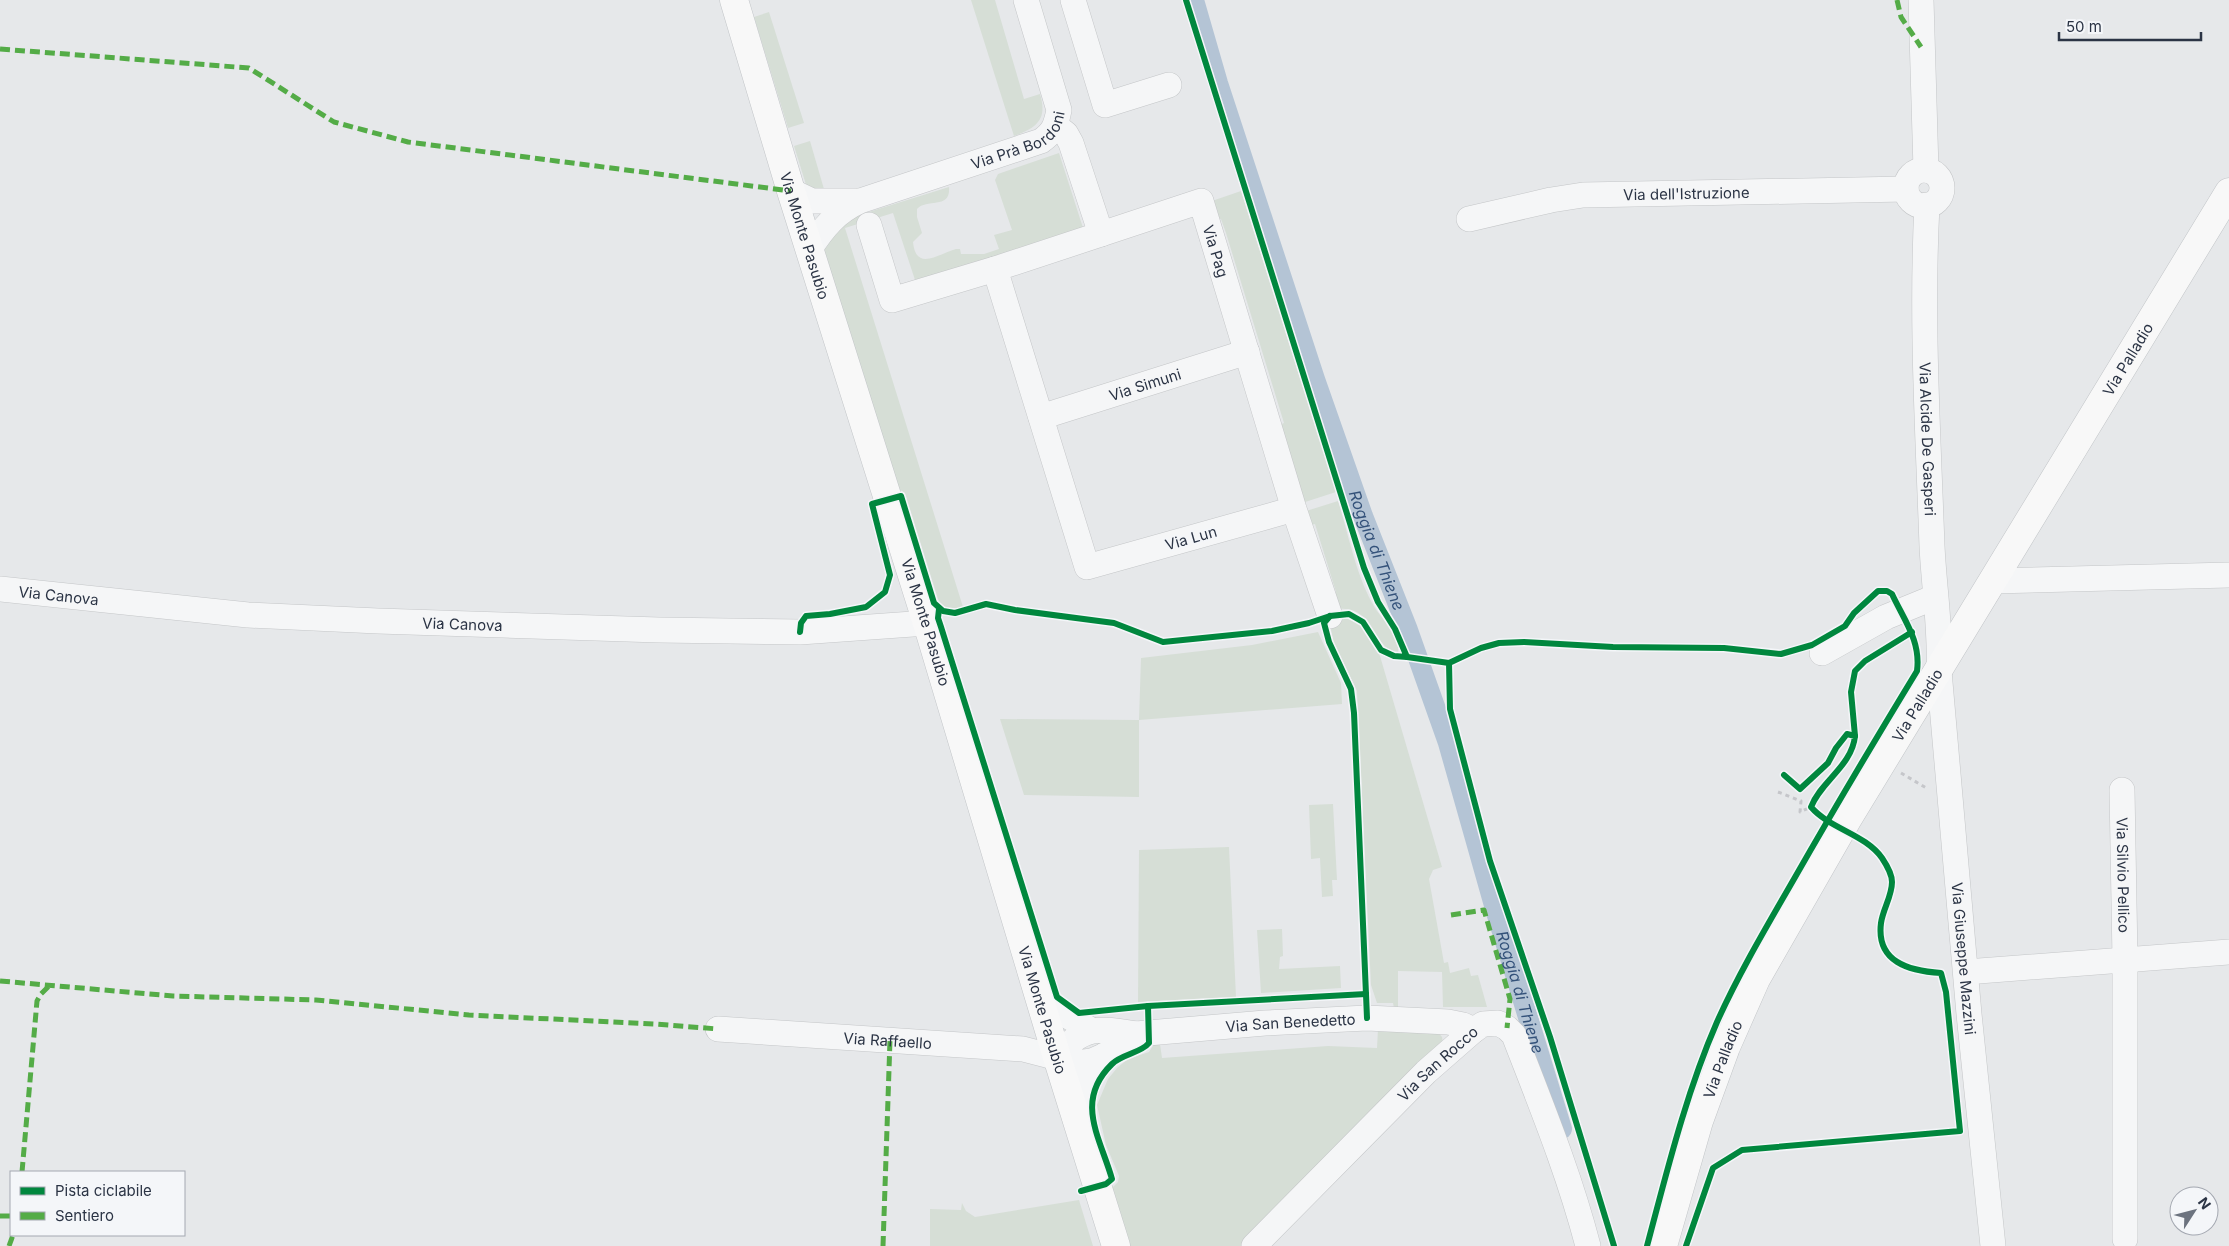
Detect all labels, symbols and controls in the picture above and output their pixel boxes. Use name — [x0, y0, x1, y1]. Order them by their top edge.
scale bar — [2059, 10, 2202, 42]
text: 50 m — [2066, 17, 2102, 36]
street label: Via Prà Bordoni — [968, 109, 1068, 173]
street label: Via Monte Pasubio — [776, 170, 834, 302]
street label: Via dell'Istruzione — [1623, 182, 1750, 204]
street label: Via Pag — [1199, 222, 1233, 280]
street label: Via Palladio — [2098, 319, 2157, 399]
street label: Via Alcide De Gasperi — [1916, 362, 1940, 516]
street label: Via Simuni — [1107, 364, 1183, 404]
water label: Roggia di Thiene — [1345, 487, 1409, 613]
street label: Via Lun — [1163, 522, 1219, 554]
street label: Via Monte Pasubio — [898, 556, 955, 688]
street label: Via Canova — [18, 582, 100, 609]
street label: Via Canova — [422, 613, 503, 634]
street label: Via Palladio — [1887, 665, 1946, 745]
street label: Via Silvio Pellico — [2113, 817, 2134, 933]
street label: Via Giuseppe Mazzini — [1948, 881, 1981, 1036]
water label: Roggia di Thiene — [1492, 928, 1548, 1056]
street label: Via Monte Pasubio — [1015, 944, 1071, 1076]
street label: Via San Benedetto — [1225, 1009, 1356, 1036]
street label: Via Palladio — [1699, 1017, 1746, 1101]
street label: Via San Rocco — [1393, 1022, 1482, 1105]
street label: Via Raffaello — [843, 1028, 932, 1052]
legend — [10, 1171, 185, 1236]
text: Pista ciclabile — [55, 1181, 152, 1200]
north arrow — [2169, 1186, 2219, 1236]
text: N — [2195, 1194, 2215, 1212]
text: Sentiero — [55, 1206, 114, 1225]

